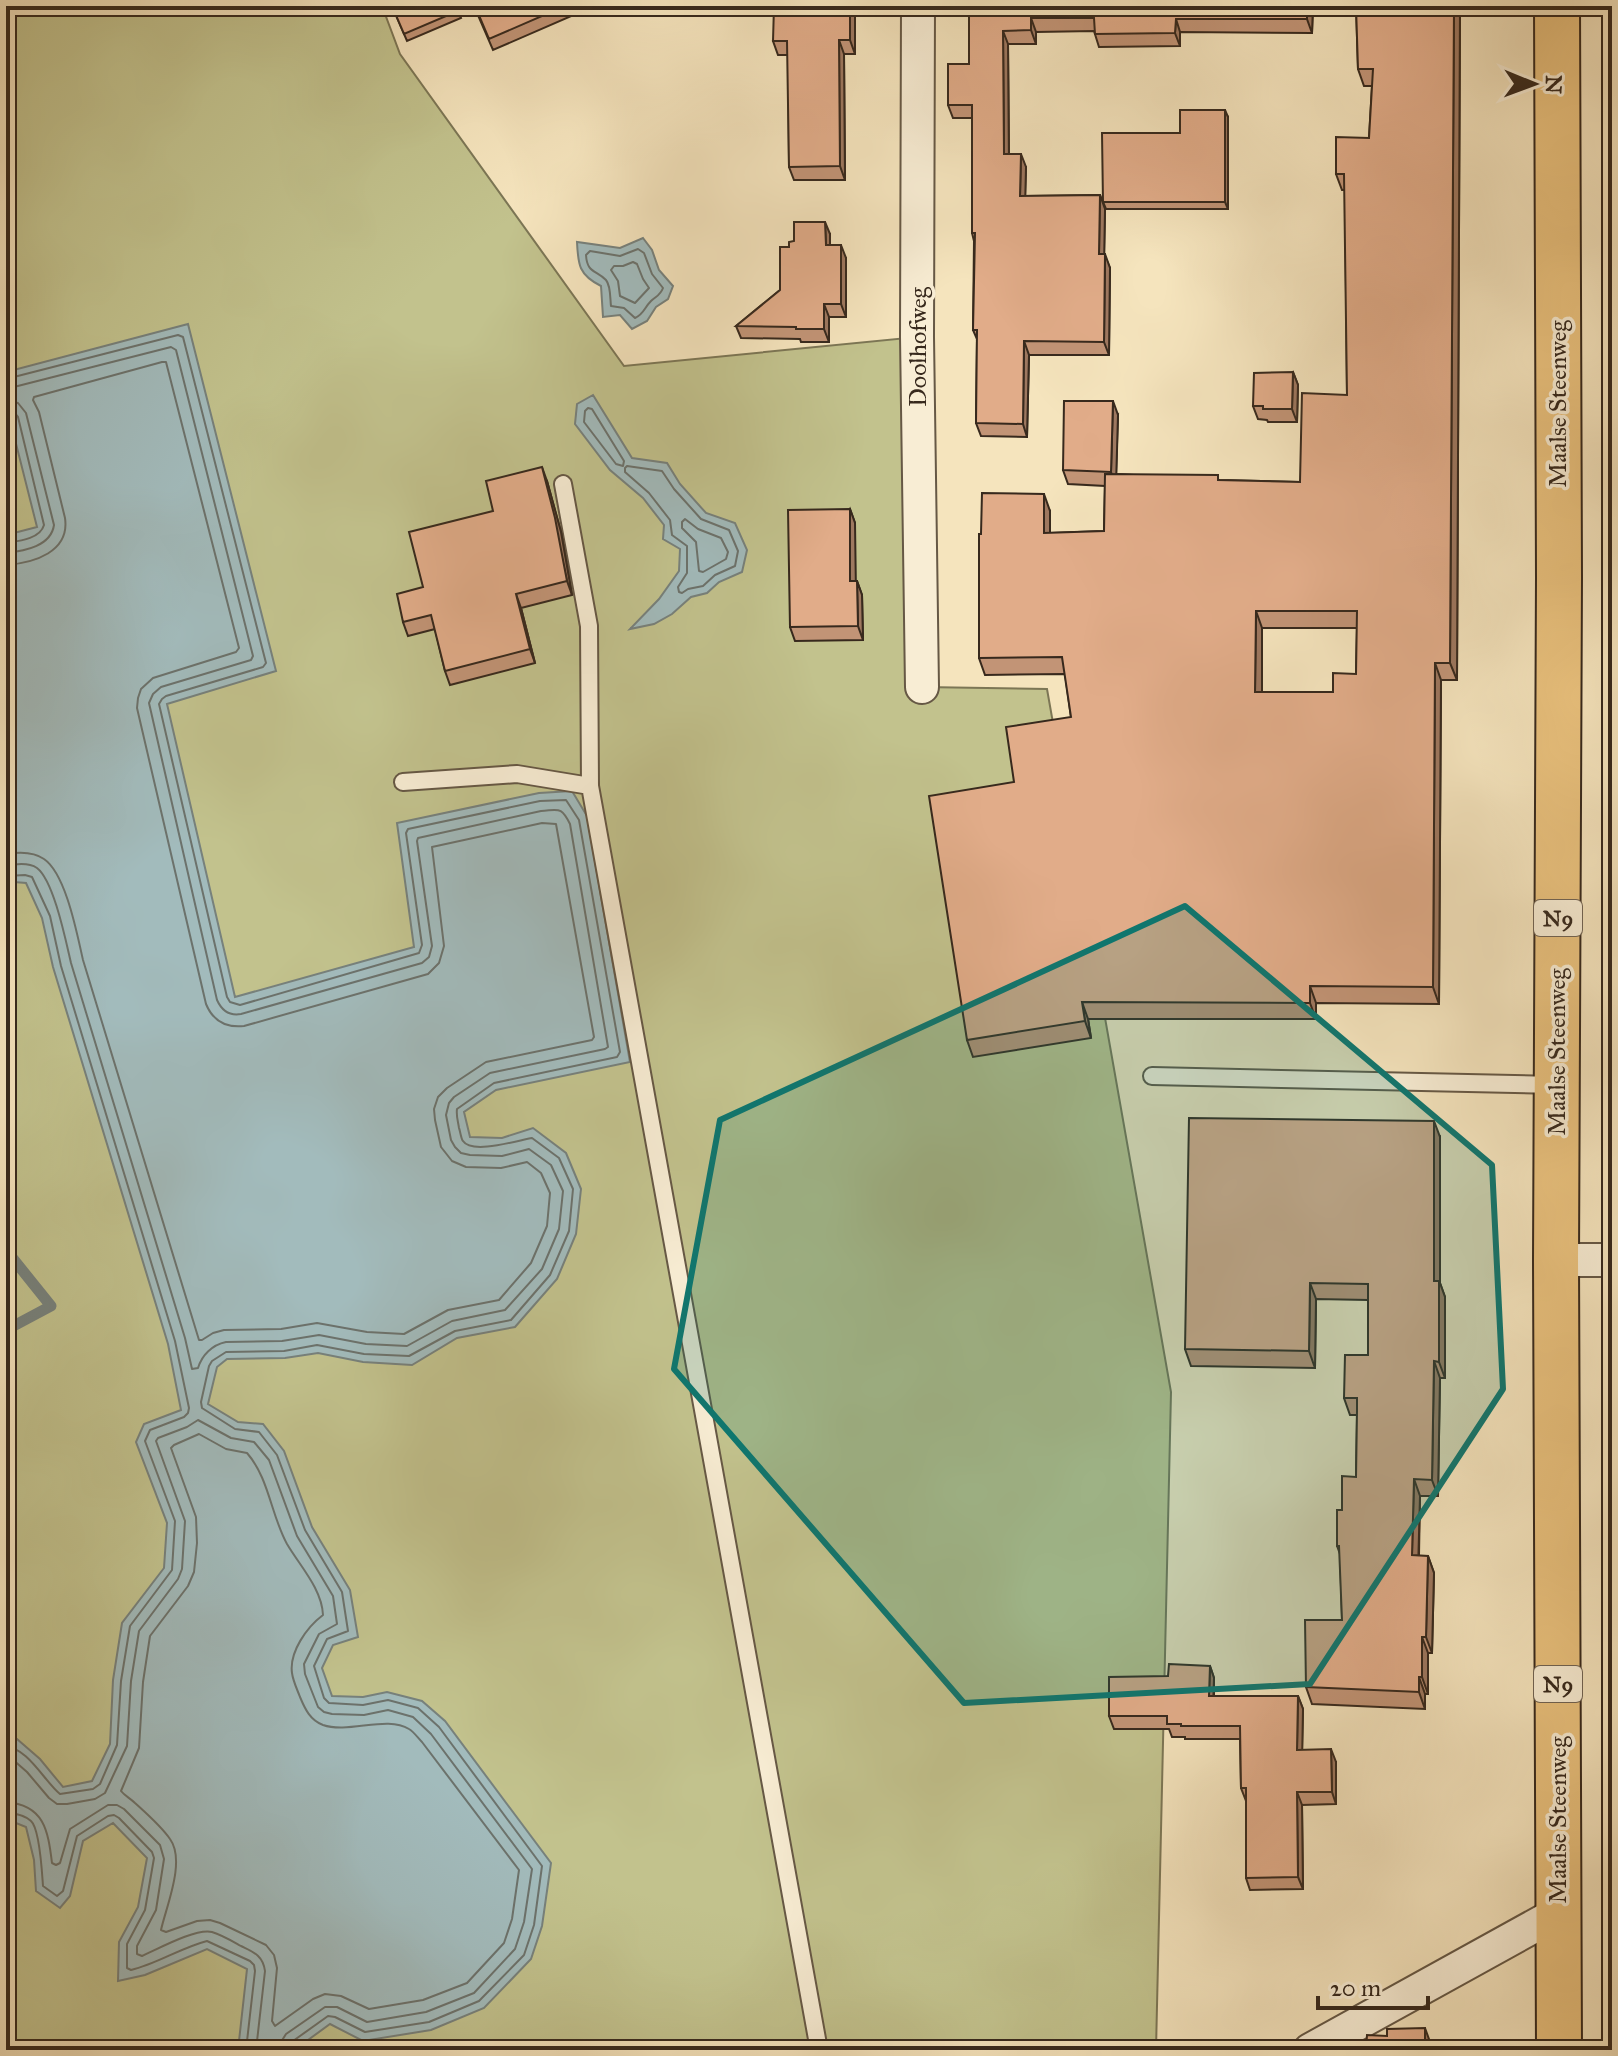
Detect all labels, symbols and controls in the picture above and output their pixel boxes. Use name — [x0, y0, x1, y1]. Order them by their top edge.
north arrow — [1494, 44, 1574, 124]
text: N — [1540, 75, 1567, 94]
street label: Doolhofweg — [903, 286, 933, 407]
street label: Maalse Steenweg — [1543, 320, 1573, 488]
road number: N9 — [1534, 900, 1582, 936]
street label: Maalse Steenweg — [1542, 968, 1572, 1136]
road number: N9 — [1534, 1666, 1582, 1702]
street label: Maalse Steenweg — [1543, 1736, 1573, 1904]
scale bar — [1318, 1960, 1428, 2010]
text: 20 m — [1330, 1973, 1381, 2003]

